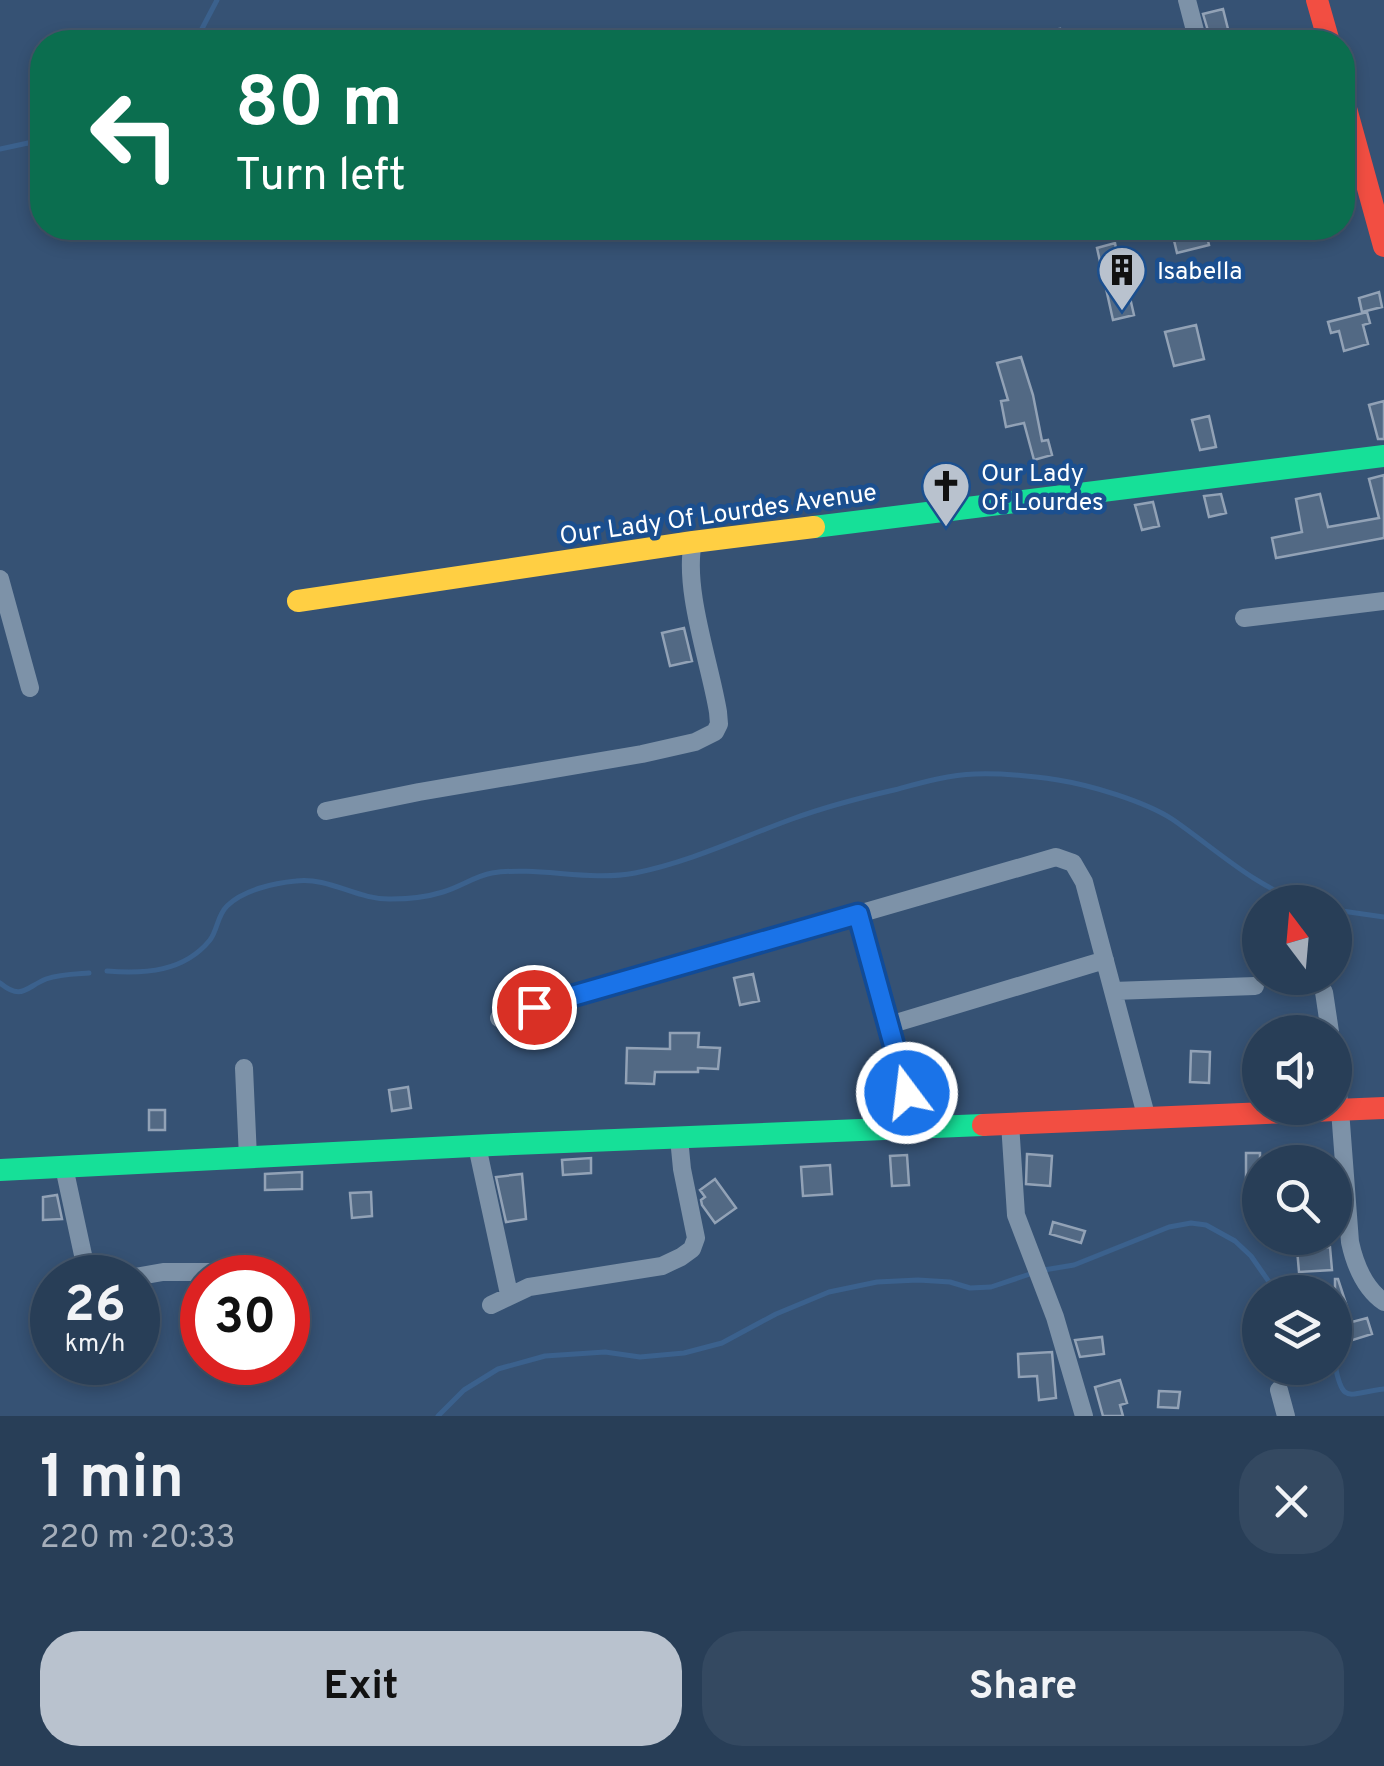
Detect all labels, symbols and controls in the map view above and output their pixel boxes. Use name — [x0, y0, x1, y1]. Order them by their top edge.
text: 80 m — [235, 62, 403, 151]
icon: left — [70, 70, 200, 200]
text: Turn left — [235, 149, 406, 206]
building icon: Isabella — [1096, 244, 1148, 312]
place label: Isabella — [1157, 257, 1242, 289]
place label: Our Lady Of Lourdes — [981, 459, 1104, 520]
church icon: Our Lady Of Lourdes — [920, 460, 972, 528]
street label: Our Lady Of Lourdes Avenue — [558, 478, 879, 554]
north arrow — [1242, 885, 1352, 995]
map controls — [1242, 885, 1352, 1385]
pin — [492, 965, 577, 1050]
icon: arrive — [507, 980, 562, 1035]
button: sound — [1242, 1015, 1352, 1125]
position arrow — [855, 1041, 959, 1145]
button: search — [1242, 1145, 1352, 1255]
speed limit sign: 30 — [180, 1255, 310, 1385]
button: layers — [1242, 1275, 1352, 1385]
text: 26 — [64, 1276, 126, 1339]
text: km/h — [65, 1329, 125, 1361]
text: 1 min — [40, 1443, 184, 1519]
button: close — [1239, 1449, 1344, 1554]
text: 220 m · 20:33 — [40, 1519, 235, 1559]
button: Exit — [40, 1631, 682, 1746]
button: Share — [702, 1631, 1344, 1746]

